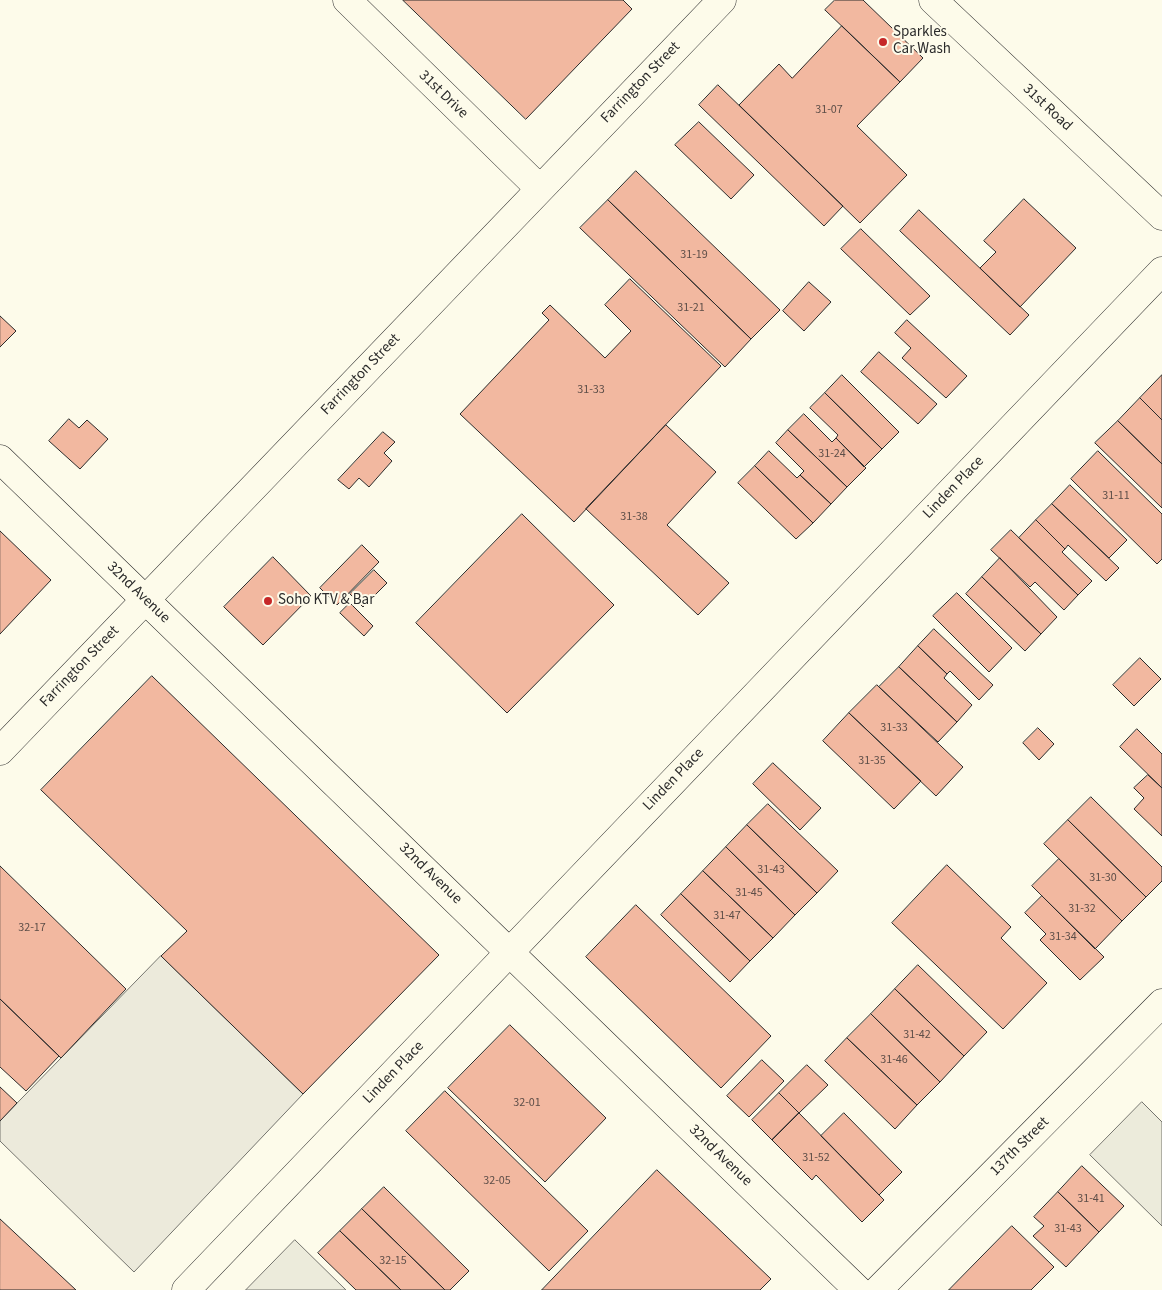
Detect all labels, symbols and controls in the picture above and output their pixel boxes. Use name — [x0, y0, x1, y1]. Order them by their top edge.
place label: Sparkles Car Wash — [893, 24, 951, 59]
marker: Sparkles Car Wash — [877, 36, 889, 48]
street label: Farrington Street — [598, 39, 684, 127]
street label: 31st Drive — [415, 67, 471, 123]
street label: 31st Road — [1018, 81, 1076, 135]
house number: 31-07 — [815, 103, 843, 117]
house number: 31-19 — [680, 248, 708, 262]
house number: 31-21 — [677, 301, 705, 315]
street label: Farrington Street — [318, 331, 404, 419]
house number: 31-33 — [577, 383, 605, 397]
house number: 31-24 — [818, 447, 846, 461]
street label: Linden Place — [920, 453, 988, 523]
house number: 31-11 — [1102, 489, 1130, 503]
house number: 31-38 — [620, 510, 648, 524]
street label: 32nd Avenue — [103, 559, 173, 627]
place label: Soho KTV & Bar — [278, 592, 374, 610]
marker: Soho KTV & Bar — [262, 595, 274, 607]
street label: Farrington Street — [37, 623, 123, 711]
house number: 31-33 — [880, 721, 908, 735]
street label: Linden Place — [640, 745, 708, 815]
house number: 31-35 — [858, 754, 886, 768]
street label: 32nd Avenue — [395, 840, 465, 908]
house number: 31-43 — [757, 863, 785, 877]
house number: 31-30 — [1089, 871, 1117, 885]
house number: 31-45 — [735, 886, 763, 900]
house number: 31-32 — [1068, 902, 1096, 916]
house number: 31-47 — [713, 909, 741, 923]
house number: 32-17 — [18, 921, 46, 935]
house number: 31-34 — [1049, 930, 1077, 944]
house number: 31-42 — [903, 1028, 931, 1042]
street label: Linden Place — [360, 1038, 428, 1108]
house number: 31-46 — [880, 1053, 908, 1067]
house number: 32-01 — [513, 1096, 541, 1110]
street label: 137th Street — [987, 1114, 1053, 1180]
street label: 32nd Avenue — [685, 1122, 755, 1190]
house number: 31-52 — [802, 1151, 830, 1165]
house number: 32-05 — [483, 1174, 511, 1188]
house number: 31-41 — [1077, 1192, 1105, 1206]
house number: 31-43 — [1054, 1222, 1082, 1236]
house number: 32-15 — [379, 1254, 407, 1268]

